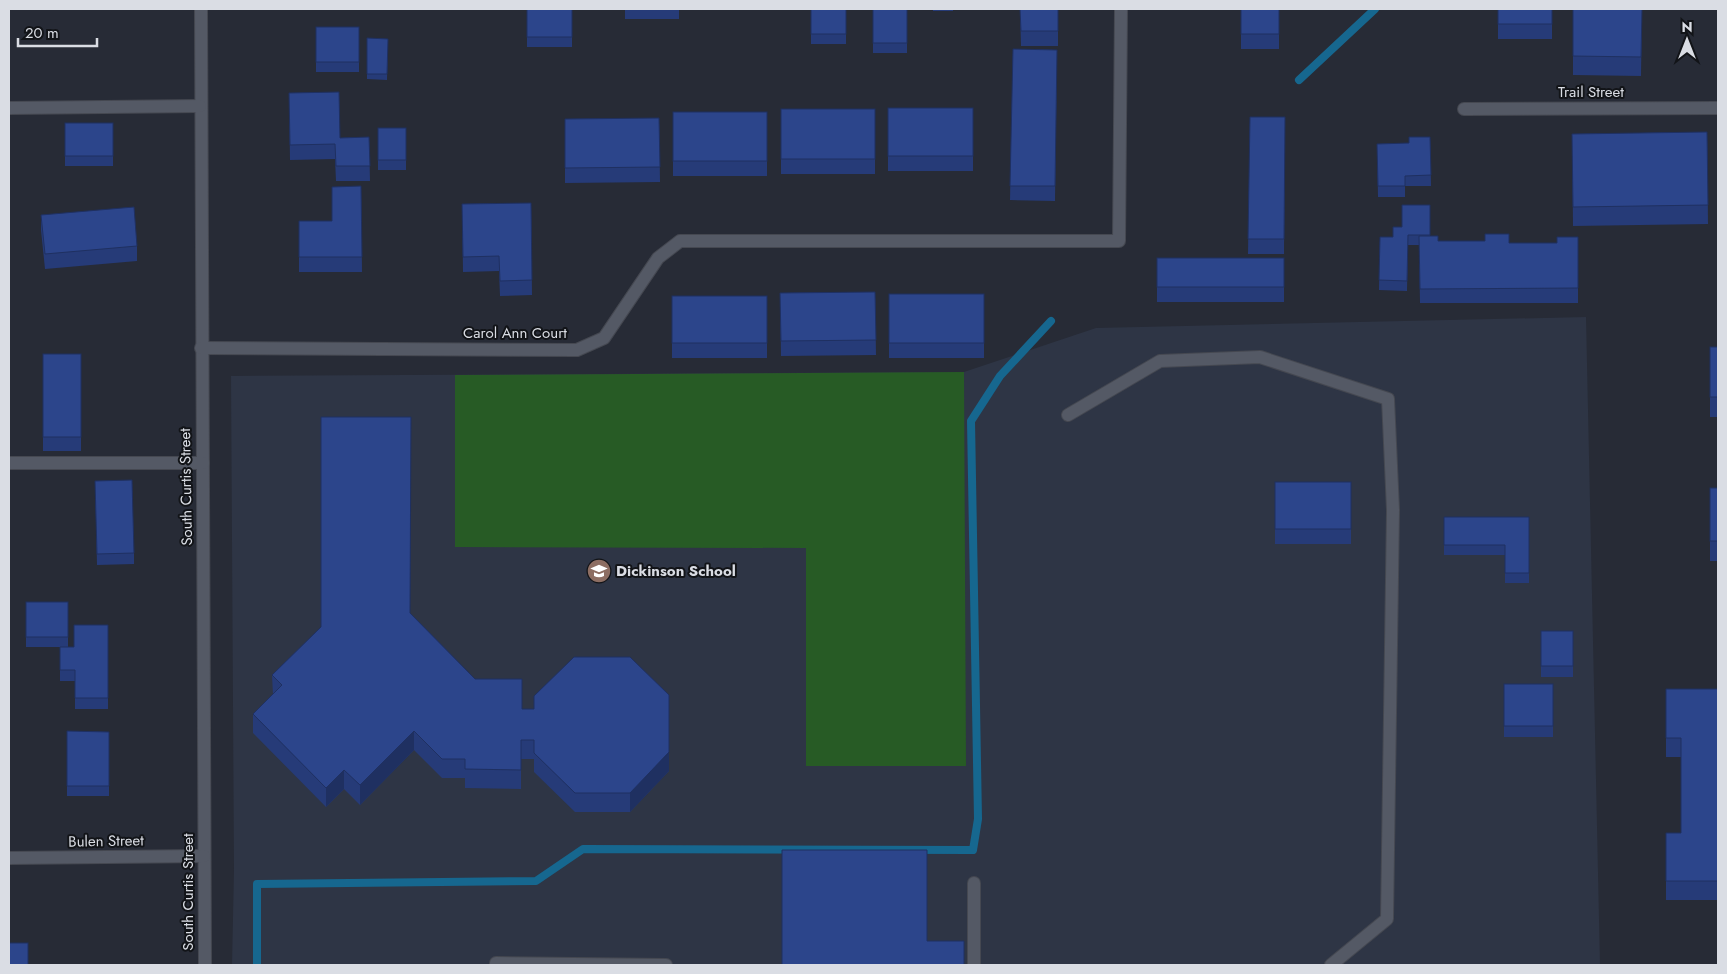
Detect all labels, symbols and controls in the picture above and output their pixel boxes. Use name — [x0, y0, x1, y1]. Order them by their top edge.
scale bar — [18, 15, 96, 47]
north arrow — [1662, 15, 1712, 65]
text: N — [1681, 17, 1693, 37]
text: 20 m — [25, 22, 59, 44]
street label: Trail Street — [1558, 81, 1624, 103]
street label: Carol Ann Court — [463, 322, 567, 344]
street label: South Curtis Street — [174, 428, 198, 546]
school or university icon: Dickinson School — [586, 558, 612, 584]
place label: Dickinson School — [616, 560, 736, 582]
street label: Bulen Street — [68, 829, 144, 853]
street label: South Curtis Street — [177, 833, 199, 951]

